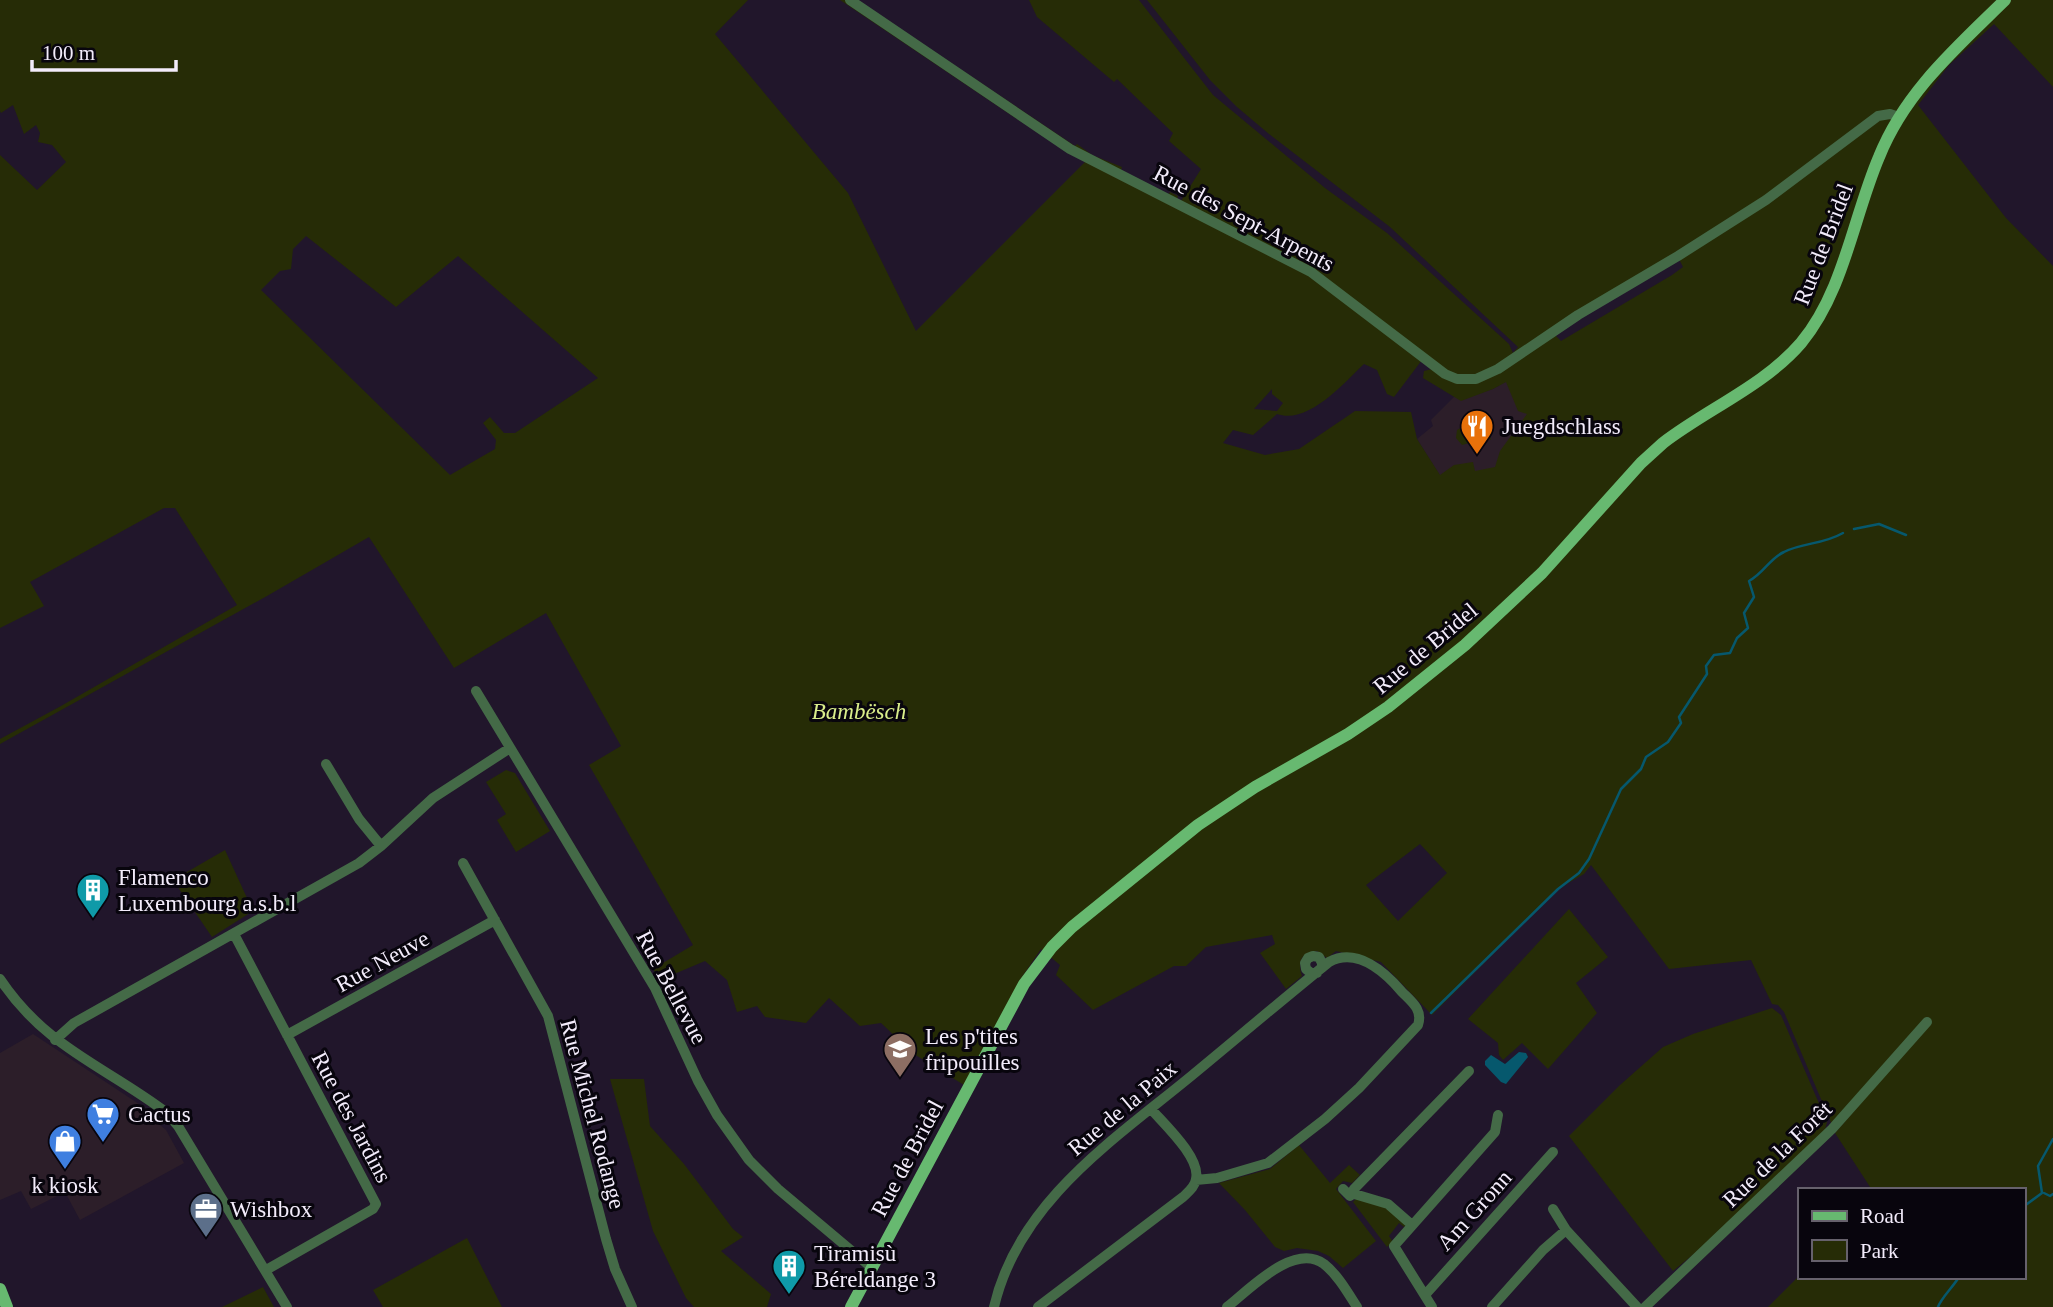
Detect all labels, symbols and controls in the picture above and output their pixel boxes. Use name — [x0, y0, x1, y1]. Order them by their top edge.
scale bar — [32, 28, 175, 72]
text: 100 m — [42, 41, 95, 65]
street label: Rue des Sept-Arpents — [1149, 160, 1338, 277]
street label: Rue de Bridel — [1789, 180, 1858, 308]
restaurant icon: Juegdschlass — [1458, 407, 1496, 456]
place label: Juegdschlass — [1502, 414, 1621, 439]
street label: Rue de Bridel — [1368, 598, 1482, 699]
park label: Bambësch — [812, 699, 906, 724]
place label: Flamenco Luxembourg a.s.b.l — [118, 865, 296, 916]
building icon: Flamenco Luxembourg a.s.b.l — [74, 871, 112, 920]
street label: Rue Neuve — [331, 926, 433, 997]
street label: Rue Bellevue — [631, 926, 712, 1048]
street label: Rue Michel Rodange — [555, 1016, 630, 1212]
place label: Les p'tites fripouilles — [925, 1024, 1020, 1075]
school or university icon: Les p'tites fripouilles — [881, 1030, 919, 1079]
street label: Rue des Jardins — [307, 1048, 397, 1187]
street label: Rue de la Paix — [1063, 1056, 1182, 1161]
supermarket icon: Cactus — [84, 1095, 122, 1144]
street label: Rue de Bridel — [866, 1096, 948, 1221]
street label: Rue de la Forêt — [1718, 1096, 1837, 1212]
place label: Cactus — [128, 1102, 191, 1127]
shop icon: k kiosk — [46, 1122, 84, 1171]
street label: Am Gronn — [1432, 1165, 1517, 1255]
place label: k kiosk — [31, 1173, 99, 1198]
legend — [1798, 1188, 2025, 1279]
office icon: Wishbox — [187, 1190, 225, 1239]
place label: Wishbox — [230, 1197, 313, 1222]
text: Road — [1860, 1204, 1905, 1228]
text: Park — [1860, 1239, 1899, 1263]
place label: Tiramisù Béreldange 3 — [814, 1241, 936, 1292]
building icon: Tiramisù Béreldange 3 — [770, 1247, 808, 1296]

